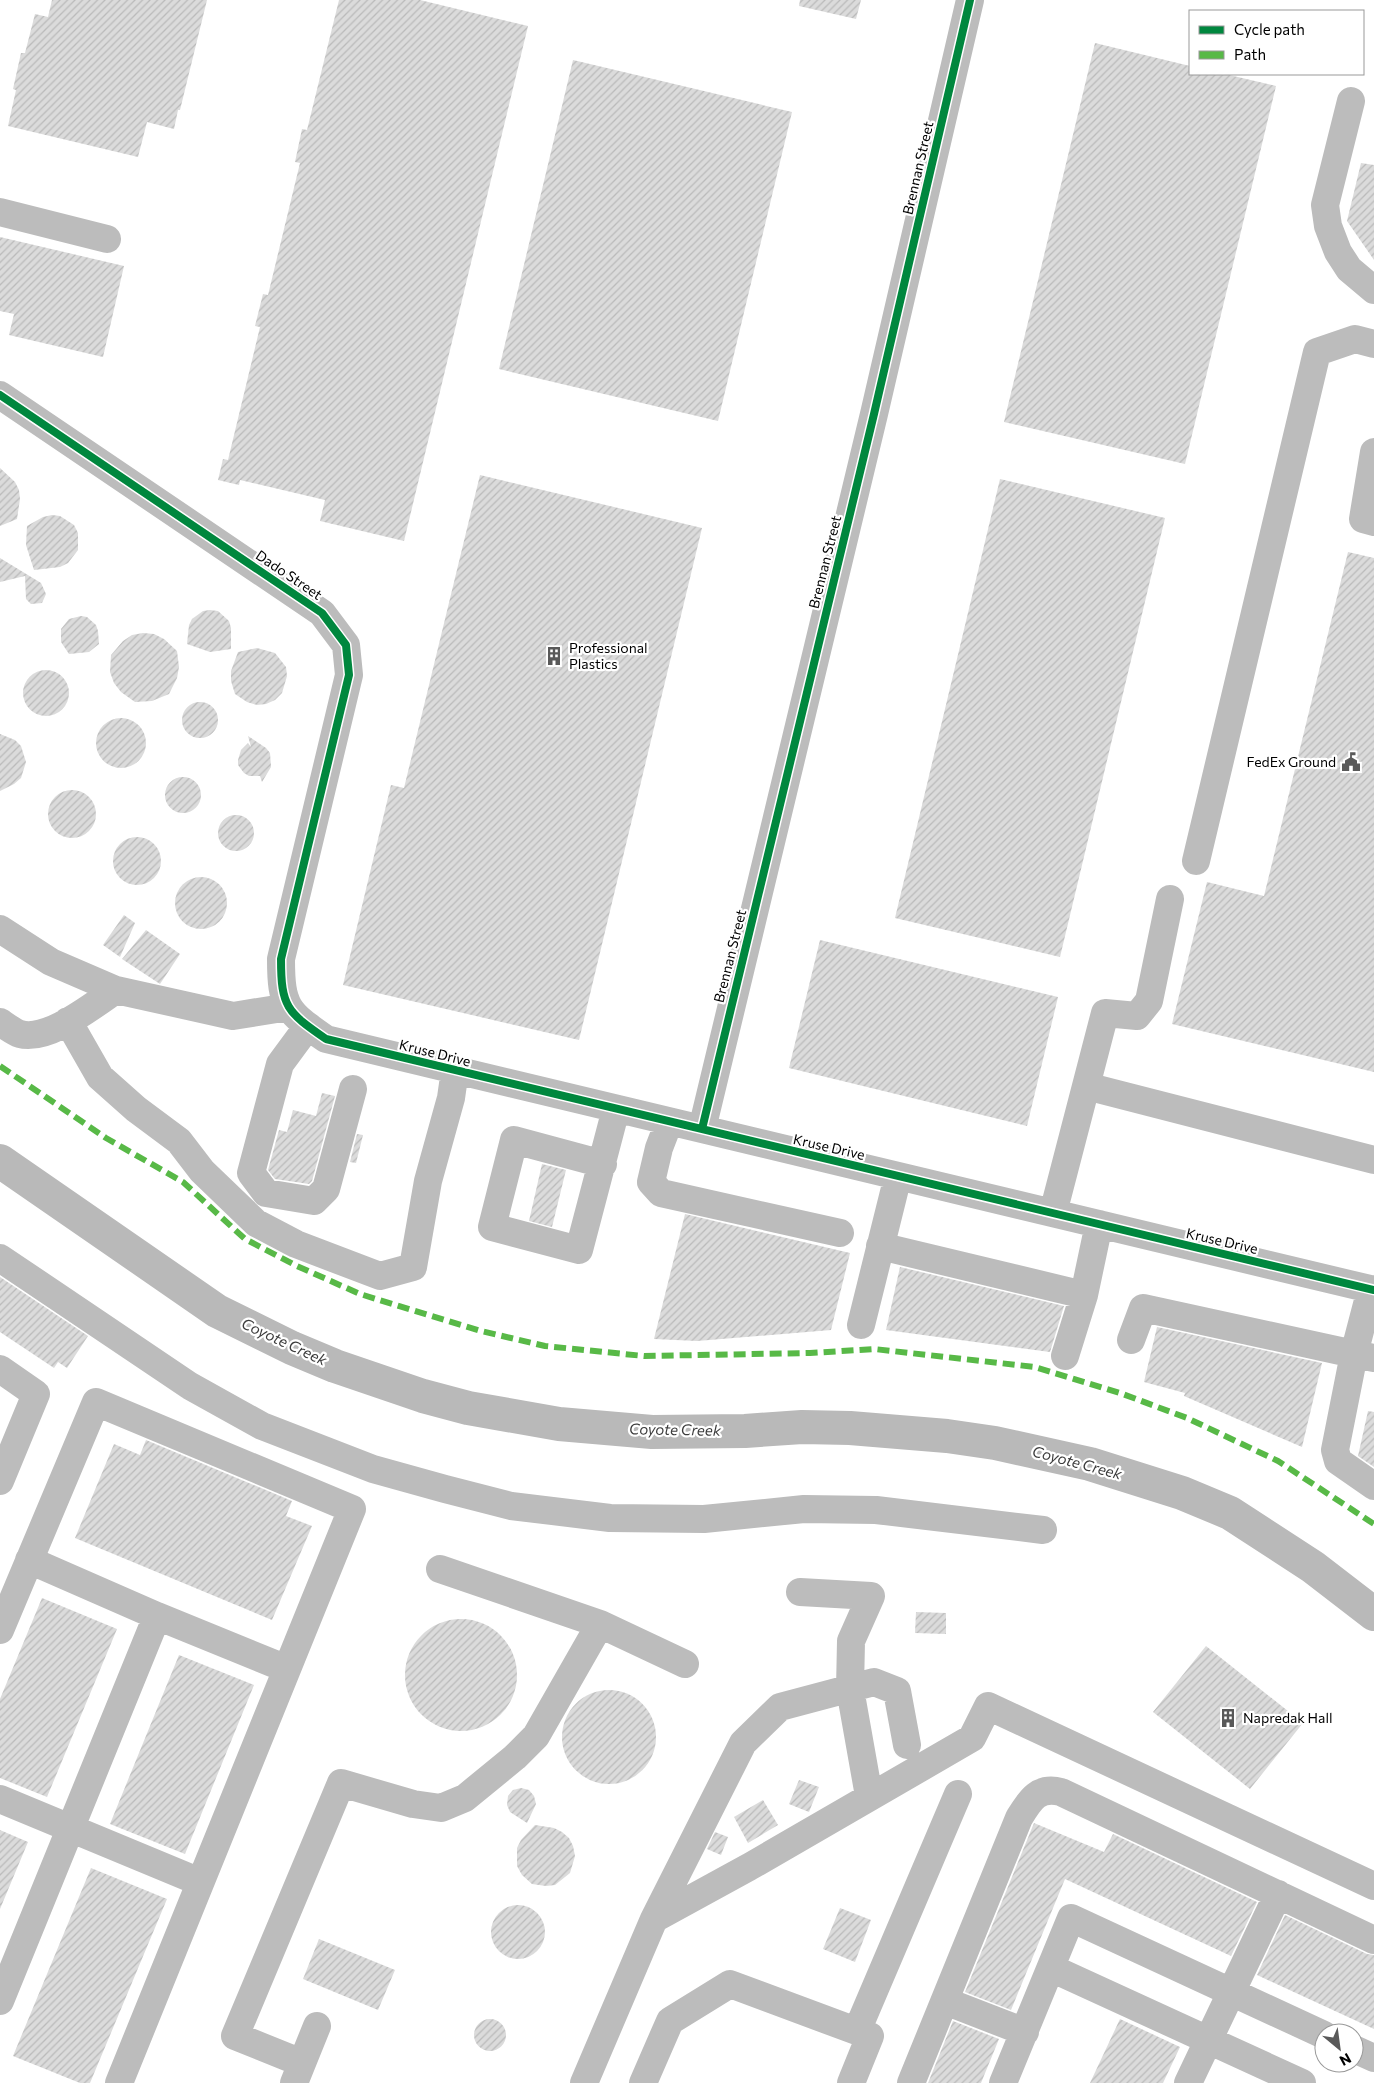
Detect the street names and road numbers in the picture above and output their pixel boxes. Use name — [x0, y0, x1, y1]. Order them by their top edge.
street label: Brennan Street — [898, 119, 937, 216]
street label: Brennan Street — [805, 513, 844, 610]
street label: Dado Street — [253, 546, 326, 603]
street label: Brennan Street — [710, 907, 749, 1004]
street label: Kruse Drive — [398, 1035, 473, 1070]
street label: Kruse Drive — [792, 1130, 867, 1163]
street label: Kruse Drive — [1185, 1224, 1260, 1257]

